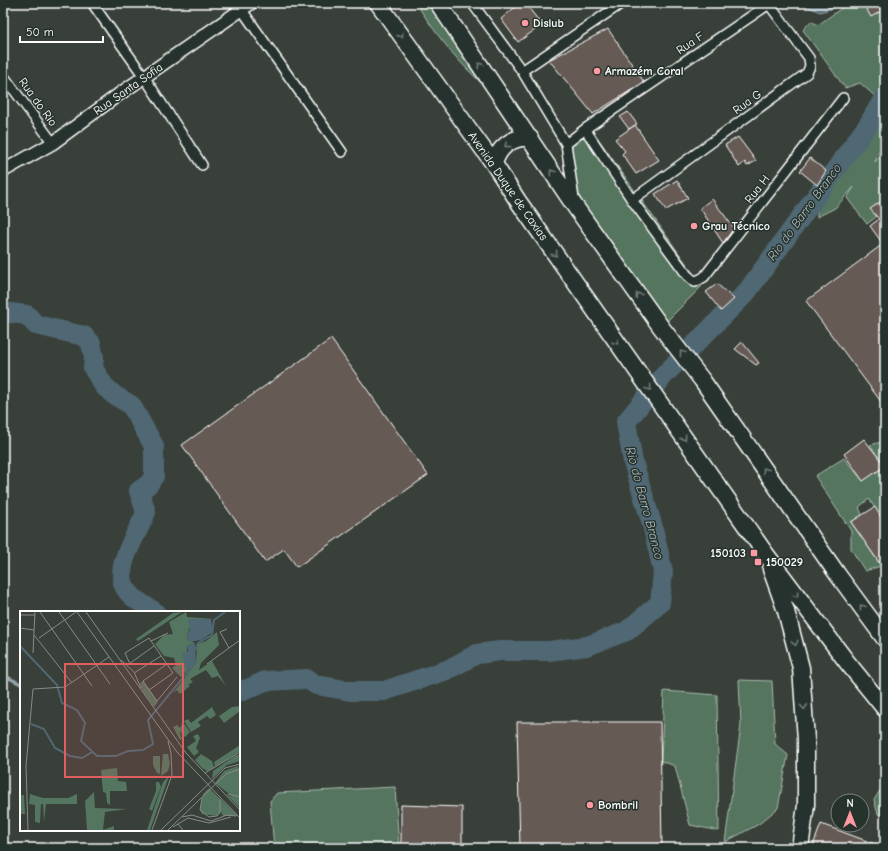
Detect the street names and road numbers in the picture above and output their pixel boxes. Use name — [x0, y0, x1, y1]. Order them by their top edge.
street label: Rua F — [673, 29, 707, 57]
street label: Rua Santa Sofia — [91, 60, 165, 118]
street label: Rua do Rio — [16, 75, 60, 129]
street label: Rua G — [730, 87, 764, 117]
street label: Avenida Duque de Caxias — [465, 129, 551, 243]
street label: Rua H — [742, 172, 772, 206]

